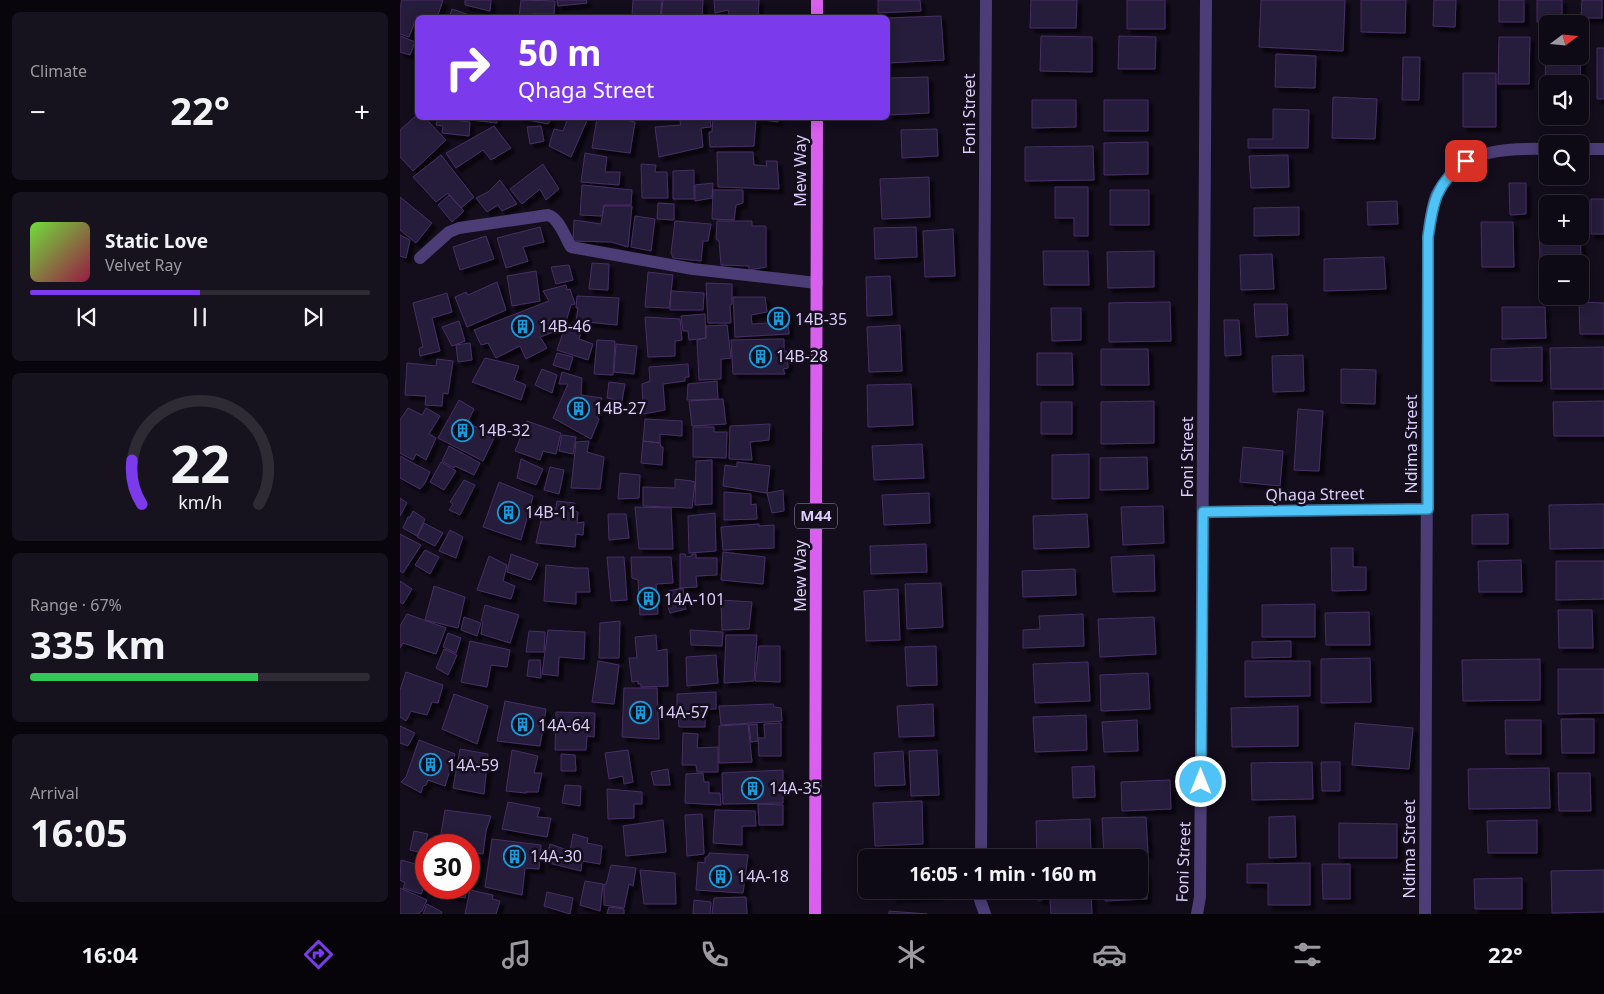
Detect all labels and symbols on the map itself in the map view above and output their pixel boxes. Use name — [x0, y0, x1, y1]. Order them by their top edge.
north arrow — [1539, 15, 1589, 65]
street label: Foni Street — [958, 73, 980, 154]
street label: Mew Way — [789, 134, 811, 207]
pin — [1445, 140, 1487, 182]
building icon: 14B-35 — [767, 307, 791, 331]
place label: 14B-35 — [795, 308, 847, 330]
building icon: 14B-46 — [511, 314, 535, 338]
place label: 14B-46 — [539, 315, 591, 337]
building icon: 14B-28 — [748, 344, 772, 368]
place label: 14B-28 — [776, 345, 828, 367]
street label: Ndima Street — [1400, 394, 1422, 493]
building icon: 14B-27 — [566, 396, 590, 420]
place label: 14B-27 — [594, 397, 646, 419]
street label: Foni Street — [1176, 416, 1198, 497]
building icon: 14B-32 — [450, 418, 474, 442]
place label: 14B-32 — [478, 419, 530, 441]
street label: Qhaga Street — [1265, 482, 1365, 506]
building icon: 14B-11 — [497, 500, 521, 524]
place label: 14B-11 — [525, 501, 577, 523]
road number: M44 — [795, 504, 837, 528]
street label: Mew Way — [789, 539, 811, 612]
building icon: 14A-101 — [636, 587, 660, 611]
place label: 14A-101 — [664, 588, 725, 610]
building icon: 14A-57 — [629, 700, 653, 724]
place label: 14A-57 — [657, 701, 709, 723]
building icon: 14A-64 — [510, 713, 534, 737]
place label: 14A-64 — [538, 714, 590, 736]
building icon: 14A-59 — [419, 753, 443, 777]
place label: 14A-59 — [447, 754, 499, 776]
position arrow — [1174, 755, 1226, 807]
building icon: 14A-35 — [741, 776, 765, 800]
place label: 14A-35 — [769, 777, 821, 799]
street label: Ndima Street — [1398, 799, 1420, 898]
street label: Foni Street — [1171, 821, 1195, 903]
speed limit sign: 30 — [415, 834, 480, 899]
building icon: 14A-30 — [502, 844, 526, 868]
place label: 14A-30 — [530, 845, 582, 867]
building icon: 14A-18 — [709, 864, 733, 888]
place label: 14A-18 — [737, 865, 789, 887]

